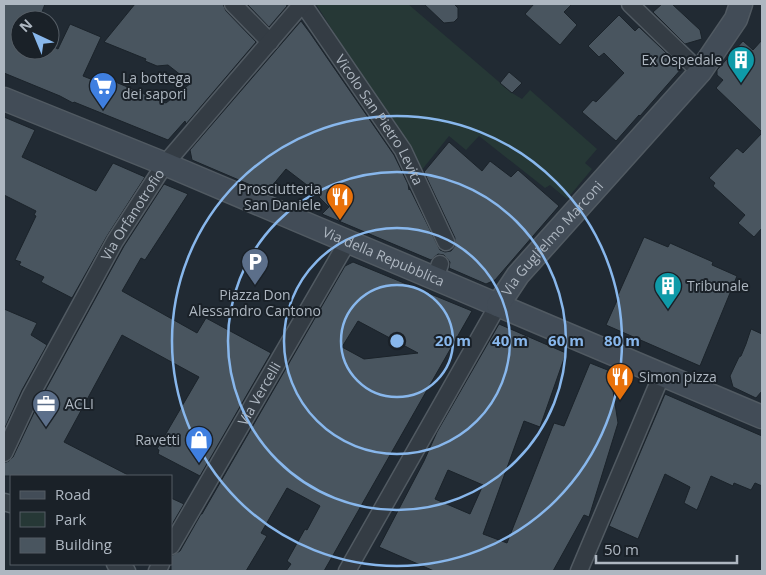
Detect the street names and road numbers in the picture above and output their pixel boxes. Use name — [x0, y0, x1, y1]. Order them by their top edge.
street label: Vicolo San Pietro Levita — [331, 51, 428, 188]
street label: Via Orfanotrofio — [96, 165, 168, 264]
street label: Via Guglielmo Marconi — [497, 177, 607, 299]
street label: Via della Repubblica — [320, 222, 448, 290]
street label: Via Vercelli — [233, 358, 285, 429]

